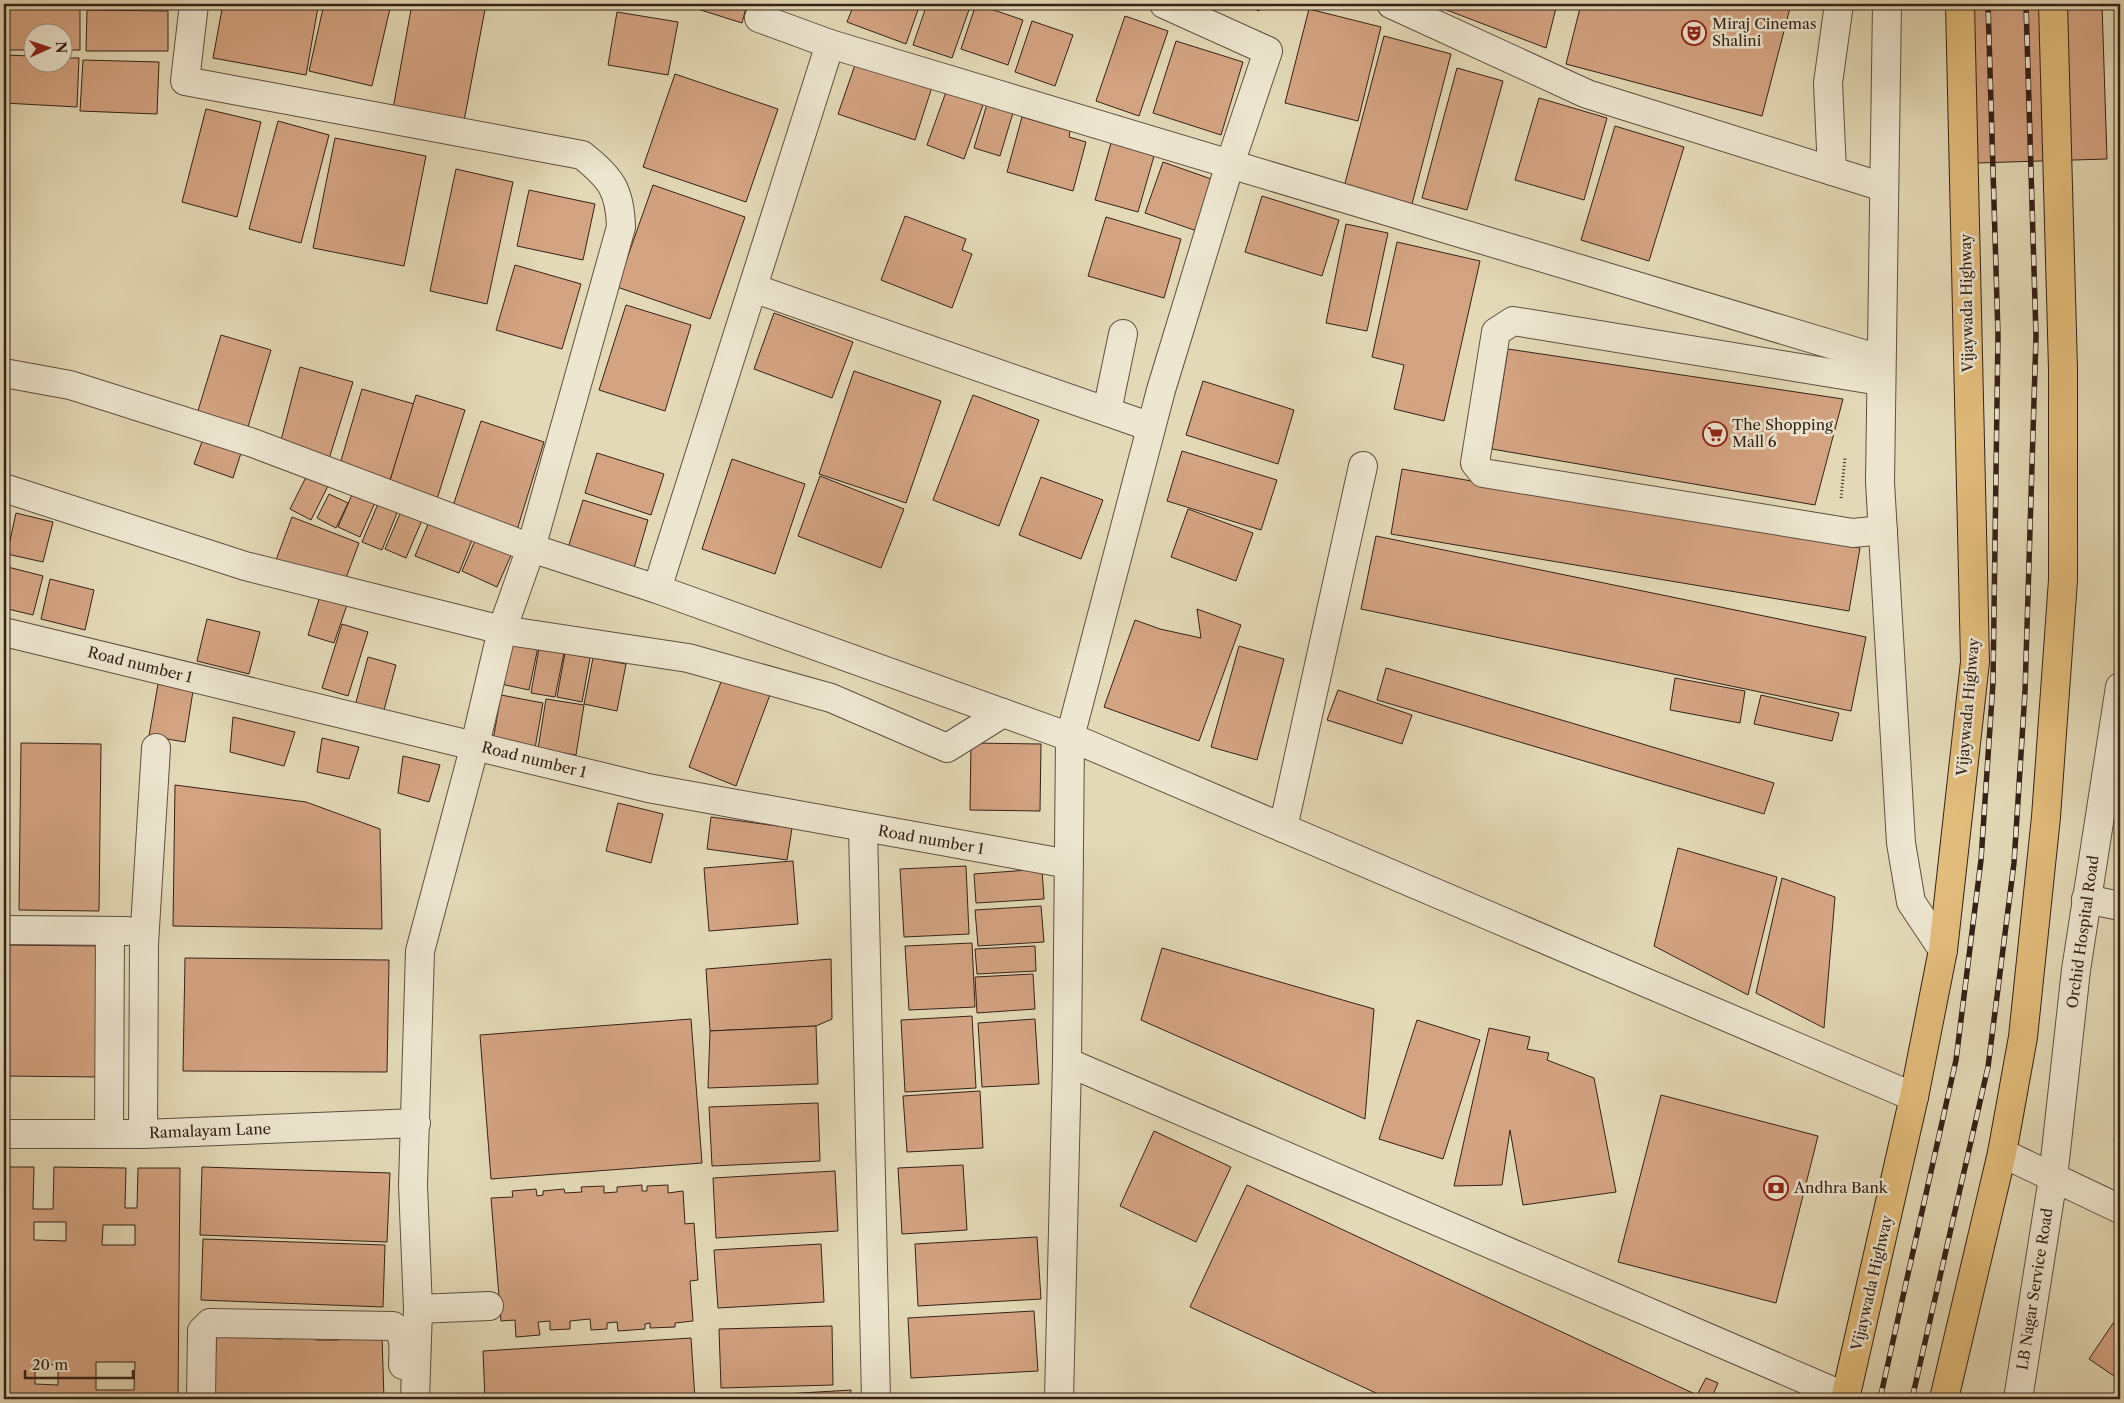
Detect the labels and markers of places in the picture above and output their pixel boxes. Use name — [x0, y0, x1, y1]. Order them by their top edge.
place label: Miraj Cinemas Shalini — [1712, 14, 1816, 50]
theatre icon: Miraj Cinemas Shalini — [1681, 20, 1707, 46]
place label: The Shopping Mall 6 — [1732, 415, 1833, 451]
supermarket icon: The Shopping Mall 6 — [1702, 421, 1728, 447]
bank icon: Andhra Bank — [1763, 1175, 1789, 1201]
place label: Andhra Bank — [1793, 1178, 1889, 1197]

